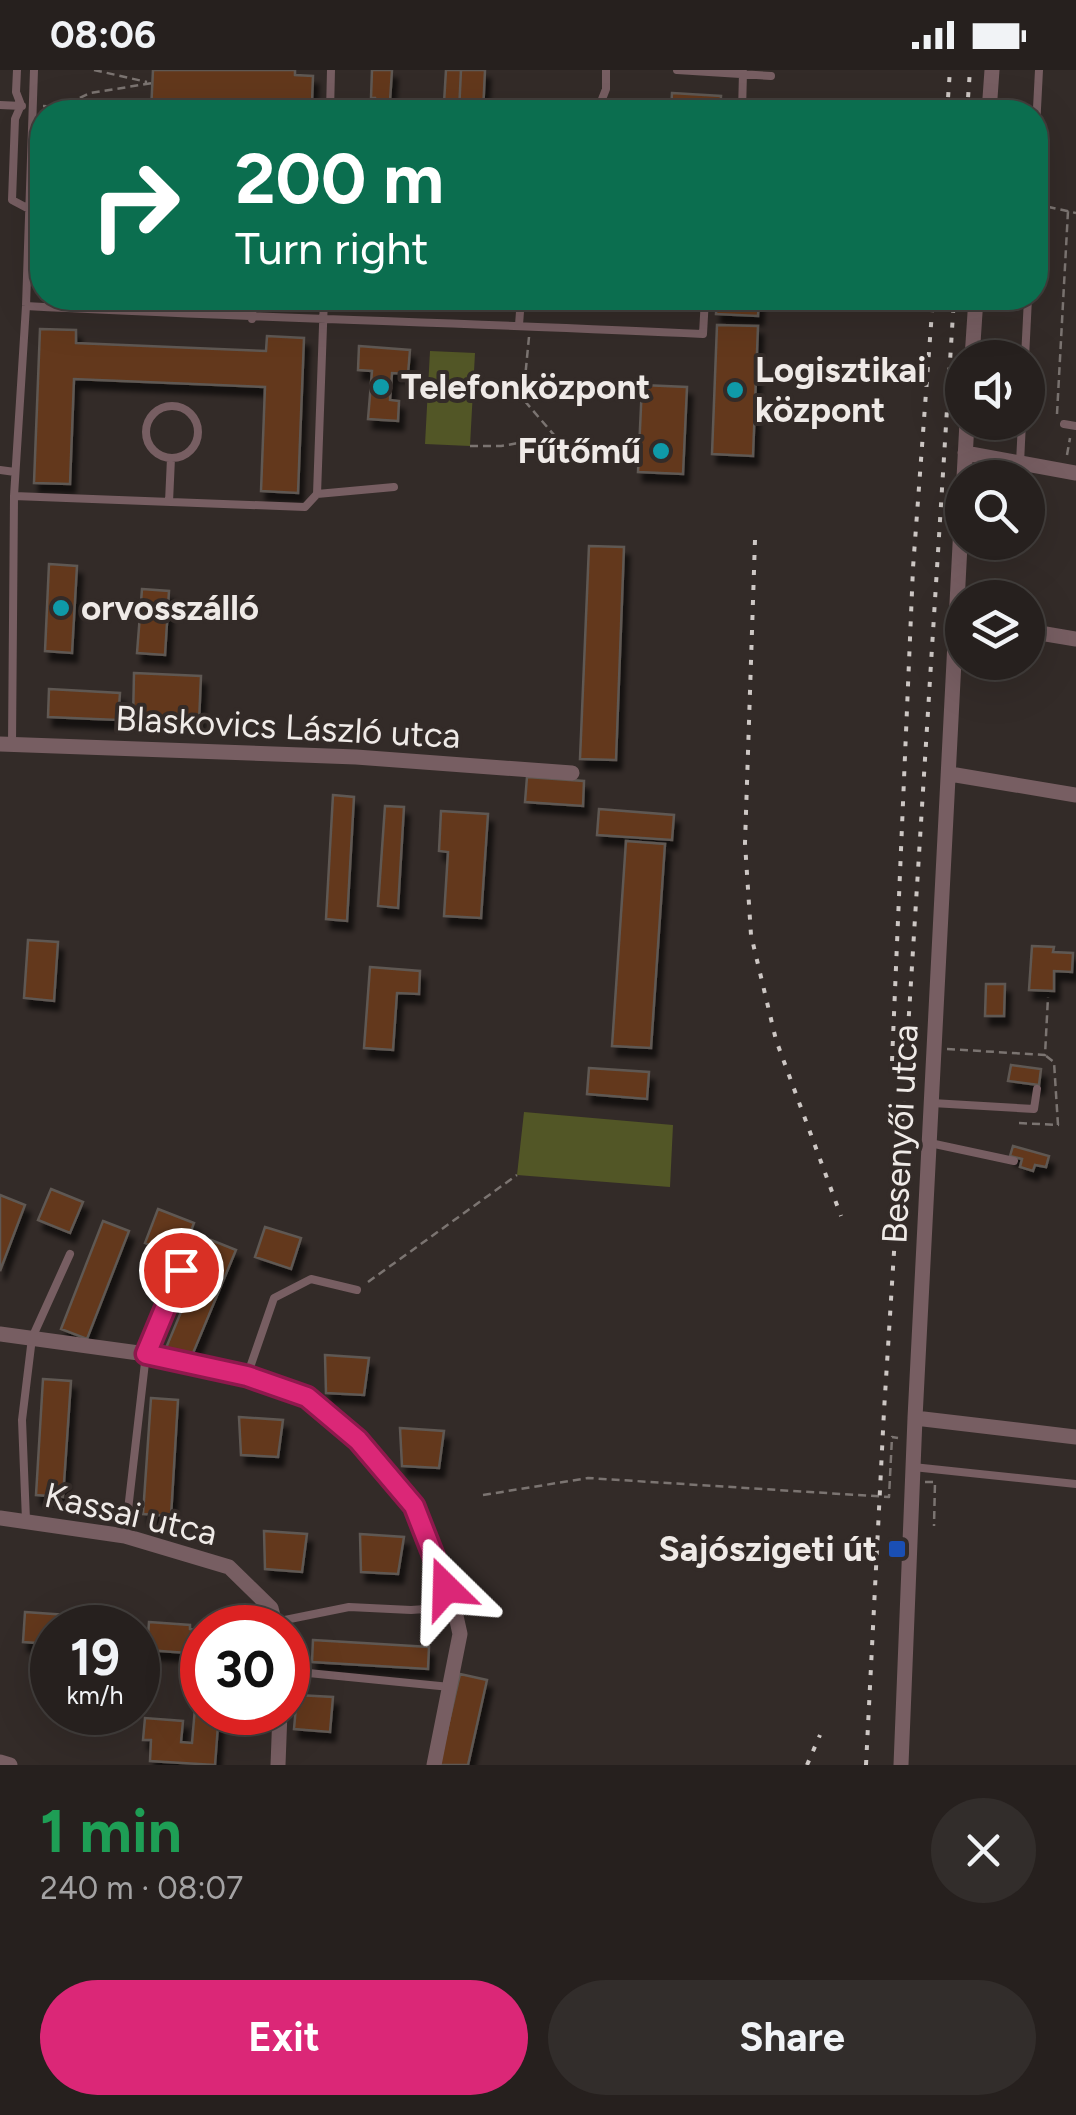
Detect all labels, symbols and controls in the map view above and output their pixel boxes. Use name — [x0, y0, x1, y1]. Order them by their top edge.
text: 08:06 — [50, 12, 156, 58]
text: 200 m — [235, 136, 444, 221]
icon: right — [70, 140, 200, 270]
text: Turn right — [235, 221, 428, 275]
map controls — [945, 340, 1045, 680]
button: sound — [945, 340, 1045, 440]
place label: Logisztikai központ — [755, 349, 926, 431]
place label: Telefonközpont — [401, 366, 650, 408]
marker: Telefonközpont — [370, 376, 392, 398]
marker: Logisztikai központ — [724, 379, 746, 401]
place label: Fűtőmű — [518, 430, 641, 472]
marker: Fűtőmű — [650, 440, 672, 462]
button: search — [945, 460, 1045, 560]
button: layers — [945, 580, 1045, 680]
place label: orvosszálló — [81, 587, 259, 629]
marker: orvosszálló — [50, 597, 72, 619]
street label: Blaskovics László utca — [114, 697, 462, 757]
street label: Besenyői utca — [873, 1023, 927, 1245]
pin — [139, 1228, 224, 1313]
icon: arrive — [154, 1243, 209, 1298]
street label: Kassai utca — [41, 1474, 221, 1554]
place label: Sajószigeti út — [658, 1528, 877, 1570]
position arrow — [394, 1536, 498, 1640]
marker: Sajószigeti út — [886, 1538, 908, 1560]
speed limit sign: 30 — [180, 1605, 310, 1735]
text: 19 — [70, 1627, 120, 1688]
text: km/h — [66, 1680, 124, 1710]
text: 1 min — [40, 1795, 182, 1867]
button: close — [931, 1798, 1036, 1903]
text: 240 m · 08:07 — [40, 1869, 243, 1907]
button: Exit — [40, 1980, 528, 2095]
button: Share — [548, 1980, 1036, 2095]

